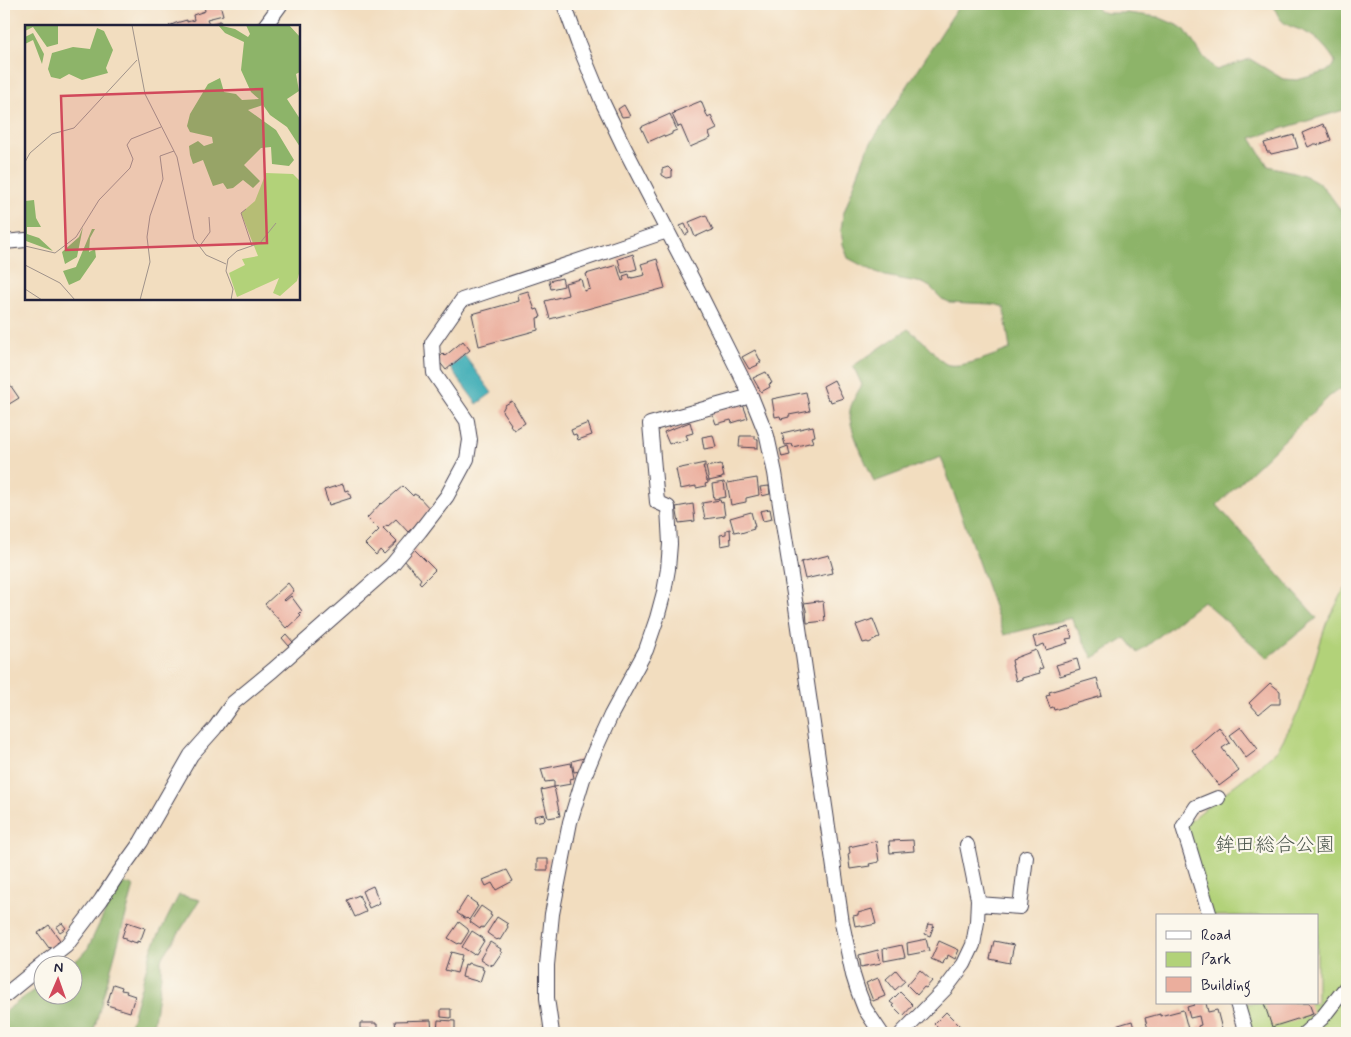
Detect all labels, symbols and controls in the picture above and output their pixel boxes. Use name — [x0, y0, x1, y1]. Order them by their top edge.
inset map — [25, 25, 300, 300]
park label: 鉾田総合公園 — [1215, 832, 1335, 859]
legend — [1156, 914, 1318, 1004]
text: Road — [1201, 926, 1231, 946]
text: Park — [1201, 950, 1231, 970]
north arrow — [32, 954, 82, 1004]
text: N — [53, 959, 63, 977]
text: Building — [1201, 976, 1251, 997]

